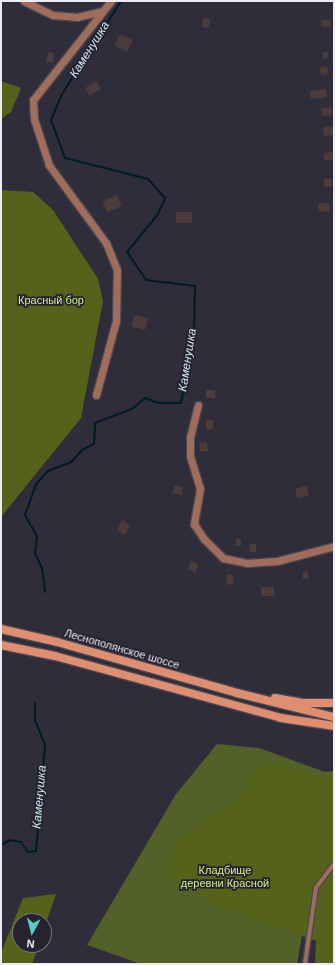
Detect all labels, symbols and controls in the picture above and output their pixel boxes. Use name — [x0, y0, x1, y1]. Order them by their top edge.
water label: Каменушка — [67, 19, 113, 81]
park label: Красный бор — [18, 293, 84, 307]
water label: Каменушка — [176, 327, 200, 393]
street label: Леснополянское шоссе — [63, 626, 181, 672]
water label: Каменушка — [30, 765, 50, 829]
park label: Кладбище деревни Красной — [181, 864, 269, 890]
north arrow — [12, 913, 52, 953]
text: N — [26, 937, 35, 950]

